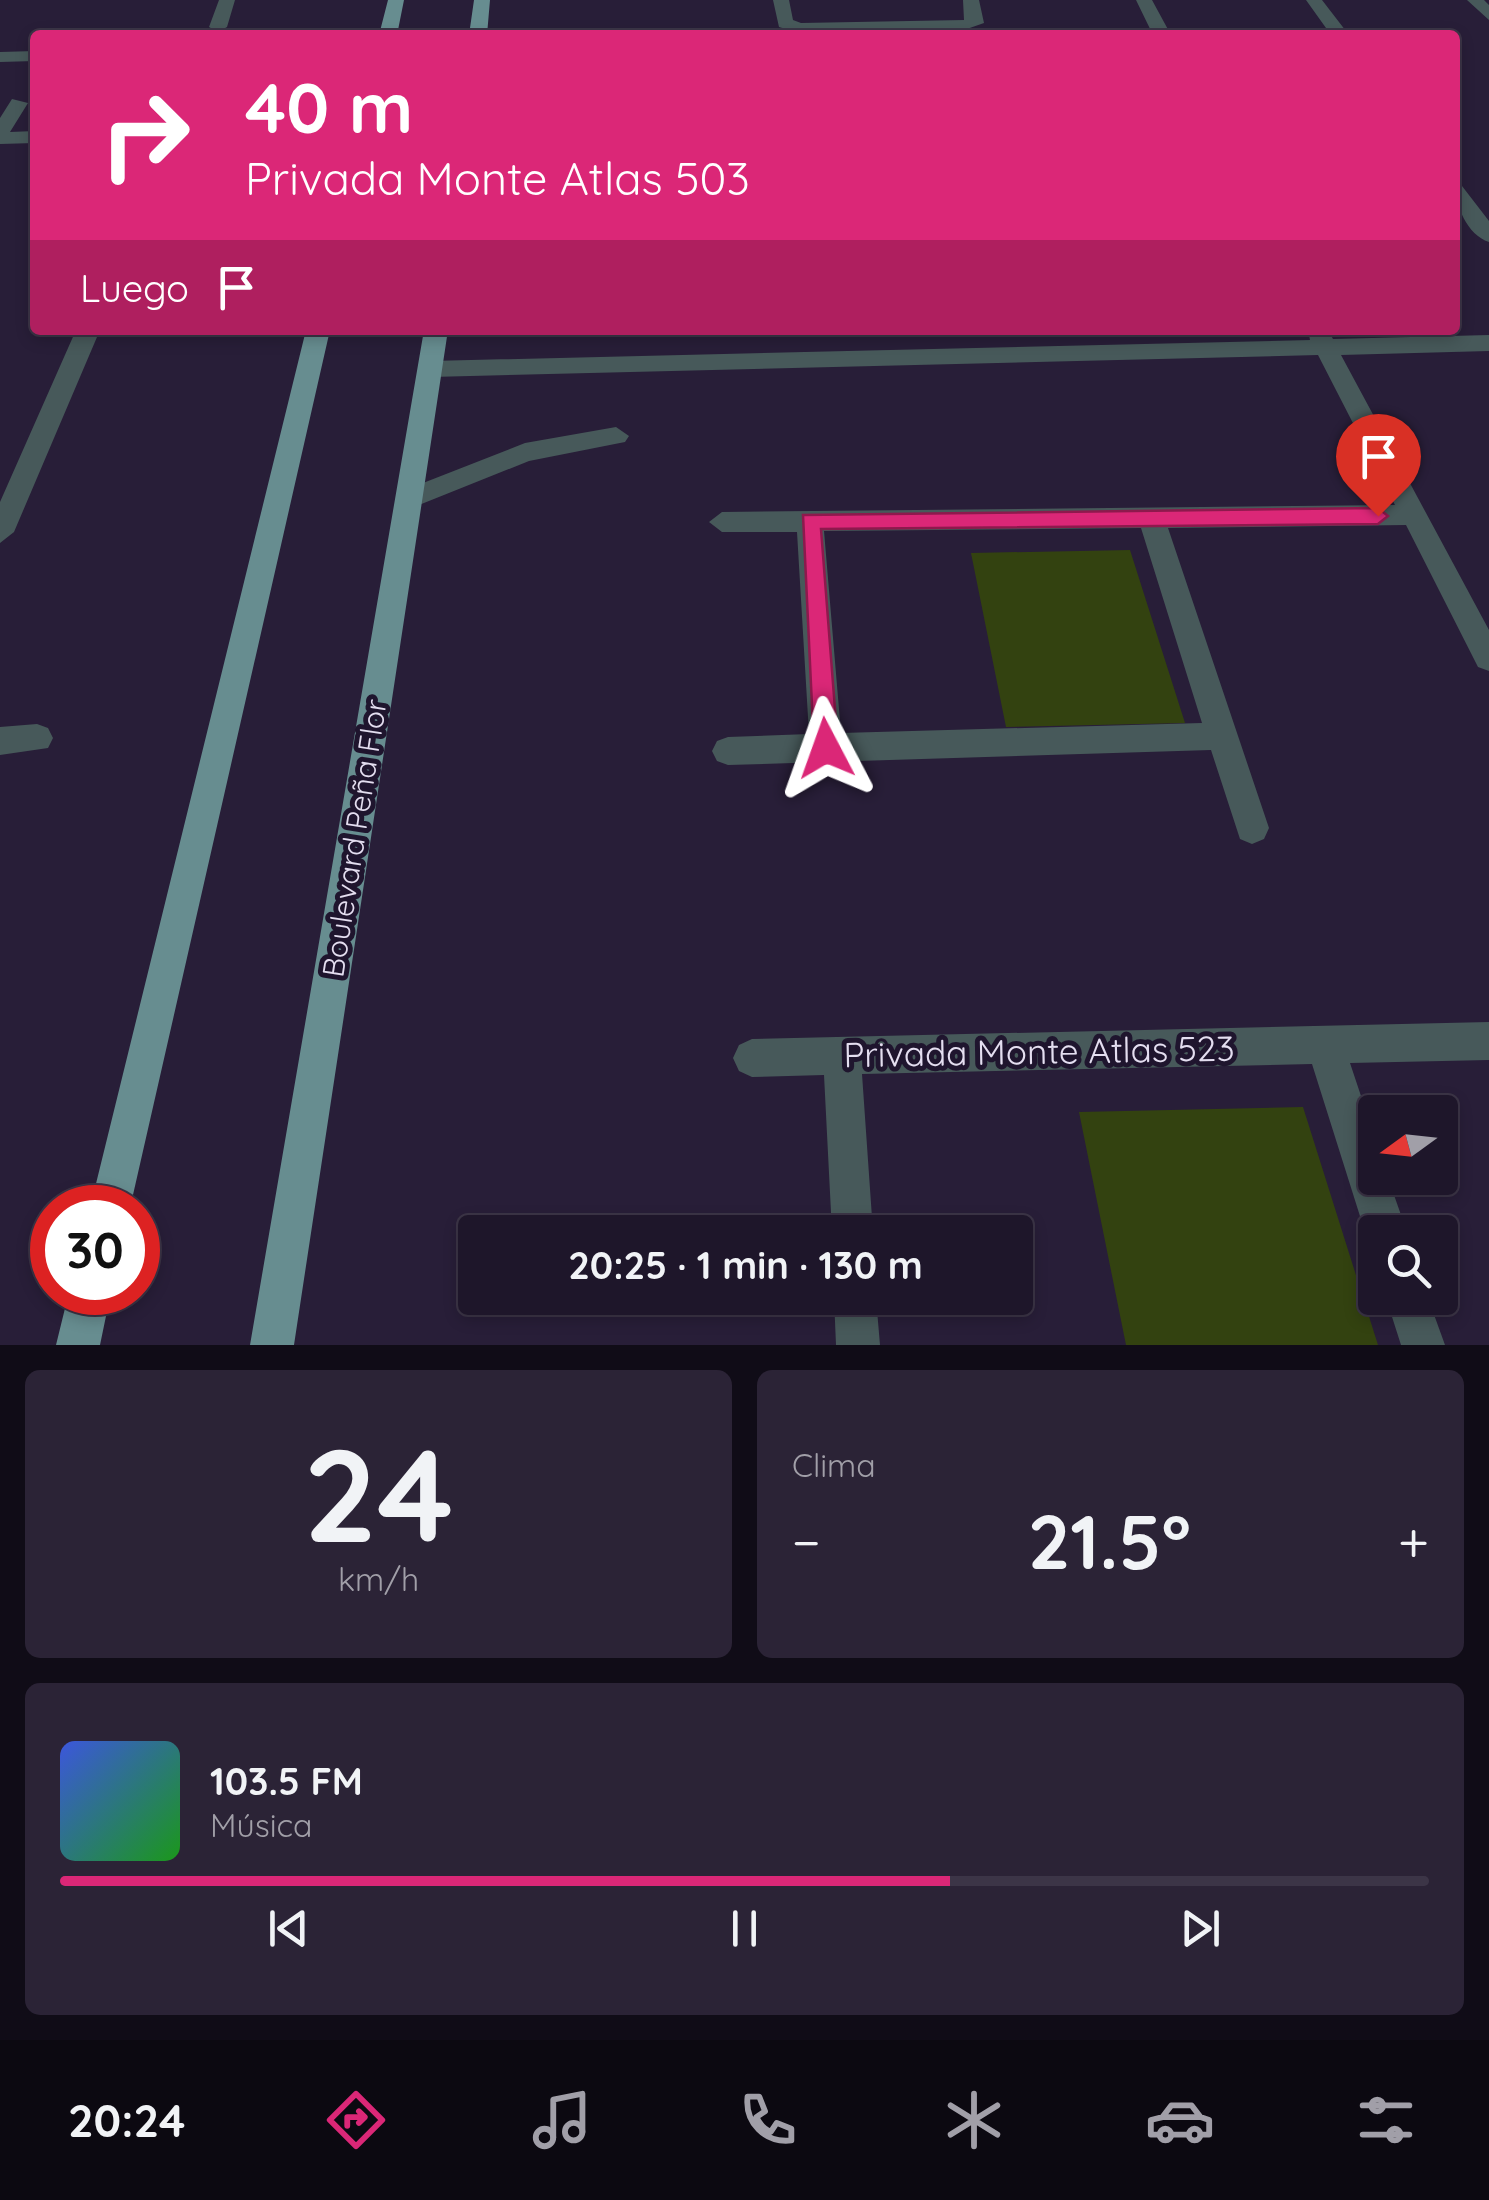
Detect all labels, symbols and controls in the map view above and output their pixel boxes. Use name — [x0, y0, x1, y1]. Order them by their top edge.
text: 40 m — [245, 63, 413, 151]
icon: right — [80, 70, 210, 200]
text: Privada Monte Atlas 503 — [245, 150, 750, 206]
icon: arrive — [209, 260, 264, 315]
text: Luego — [80, 264, 189, 312]
pin — [1336, 414, 1421, 517]
icon: arrive — [1351, 429, 1406, 484]
street label: Boulevard Peña Flor — [313, 696, 395, 980]
position arrow — [774, 696, 878, 800]
street label: Privada Monte Atlas 523 — [843, 1026, 1235, 1076]
north arrow — [1358, 1095, 1458, 1195]
map controls — [1358, 1095, 1458, 1315]
speed limit sign: 30 — [30, 1185, 160, 1315]
button: search — [1358, 1215, 1458, 1315]
text: 20:25 · 1 min · 130 m — [568, 1241, 923, 1289]
text: 24 — [303, 1412, 454, 1575]
text: Clima — [792, 1445, 876, 1485]
text: 21.5° — [1028, 1494, 1191, 1588]
text: − — [792, 1507, 821, 1576]
text: + — [1398, 1507, 1429, 1576]
text: km/h — [338, 1559, 419, 1599]
text: 103.5 FM — [210, 1757, 363, 1805]
text: Música — [210, 1805, 313, 1845]
icon: previous — [261, 1901, 316, 1956]
icon: pause — [717, 1901, 772, 1956]
icon: next — [1173, 1901, 1228, 1956]
icon: directions — [321, 2085, 391, 2155]
icon: music — [527, 2085, 597, 2155]
icon: phone — [733, 2085, 803, 2155]
icon: climate — [939, 2085, 1009, 2155]
icon: car — [1145, 2085, 1215, 2155]
icon: filters — [1351, 2085, 1421, 2155]
text: 20:24 — [68, 2092, 186, 2148]

